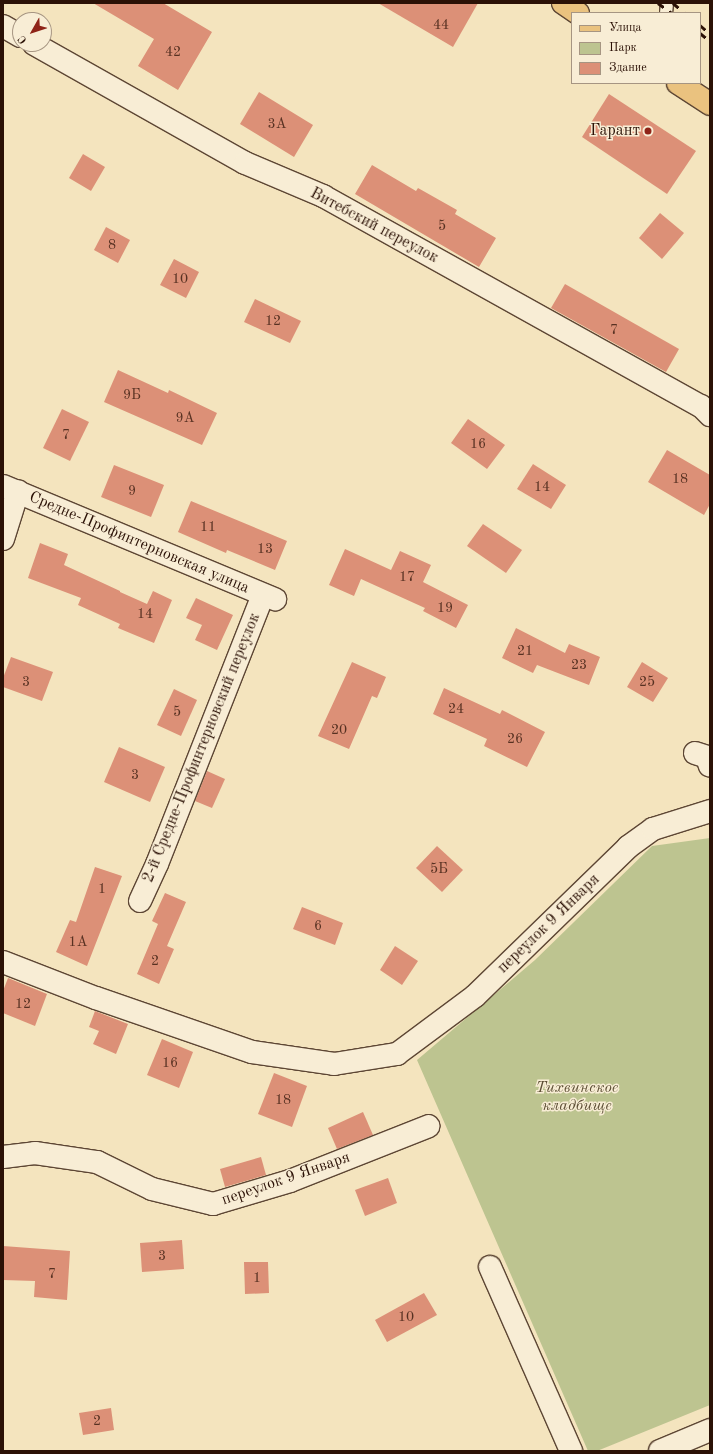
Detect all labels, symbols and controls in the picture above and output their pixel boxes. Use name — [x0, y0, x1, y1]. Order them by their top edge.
north arrow — [12, 12, 52, 52]
legend — [571, 12, 701, 84]
house number: 44 — [433, 17, 449, 33]
text: Улица — [609, 22, 642, 34]
text: С — [17, 33, 30, 46]
text: Парк — [609, 42, 637, 54]
house number: 42 — [165, 44, 181, 60]
text: Здание — [609, 62, 647, 74]
house number: 3А — [268, 116, 286, 132]
place label: Гарант — [590, 121, 640, 141]
marker: Гарант — [643, 126, 653, 136]
street label: Витебский переулок — [307, 184, 441, 268]
house number: 5 — [438, 218, 446, 234]
house number: 8 — [108, 237, 116, 253]
house number: 10 — [172, 271, 188, 287]
house number: 12 — [265, 313, 281, 329]
house number: 7 — [610, 322, 618, 338]
house number: 9Б — [123, 387, 141, 403]
house number: 9А — [176, 410, 194, 426]
house number: 7 — [62, 427, 70, 443]
house number: 16 — [470, 436, 486, 452]
house number: 18 — [672, 471, 688, 487]
house number: 14 — [534, 479, 550, 495]
house number: 9 — [128, 483, 136, 499]
street label: Средне-Профинтерновская улица — [26, 488, 252, 598]
house number: 11 — [200, 519, 216, 535]
house number: 13 — [257, 541, 273, 557]
house number: 17 — [399, 569, 415, 585]
house number: 19 — [437, 600, 453, 616]
house number: 14 — [137, 606, 153, 622]
street label: 2-й Средне-Профинтерновский переулок — [139, 610, 265, 886]
house number: 21 — [517, 643, 533, 659]
house number: 23 — [571, 657, 587, 673]
house number: 3 — [22, 674, 30, 690]
house number: 25 — [639, 674, 655, 690]
house number: 24 — [448, 701, 464, 717]
house number: 5 — [173, 704, 181, 720]
house number: 20 — [331, 722, 347, 738]
house number: 26 — [507, 731, 523, 747]
house number: 3 — [131, 767, 139, 783]
house number: 5Б — [430, 861, 448, 877]
street label: переулок 9 Января — [494, 870, 604, 978]
house number: 1 — [98, 881, 106, 897]
house number: 6 — [314, 918, 322, 934]
house number: 1А — [69, 934, 87, 950]
house number: 2 — [151, 953, 159, 969]
house number: 12 — [15, 996, 31, 1012]
house number: 16 — [162, 1055, 178, 1071]
park label: Тихвинское кладбище — [536, 1078, 618, 1116]
house number: 18 — [275, 1092, 291, 1108]
street label: переулок 9 Января — [219, 1148, 353, 1210]
house number: 3 — [158, 1248, 166, 1264]
house number: 7 — [48, 1266, 56, 1282]
house number: 1 — [253, 1270, 261, 1286]
house number: 10 — [398, 1309, 414, 1325]
house number: 2 — [93, 1413, 101, 1429]

